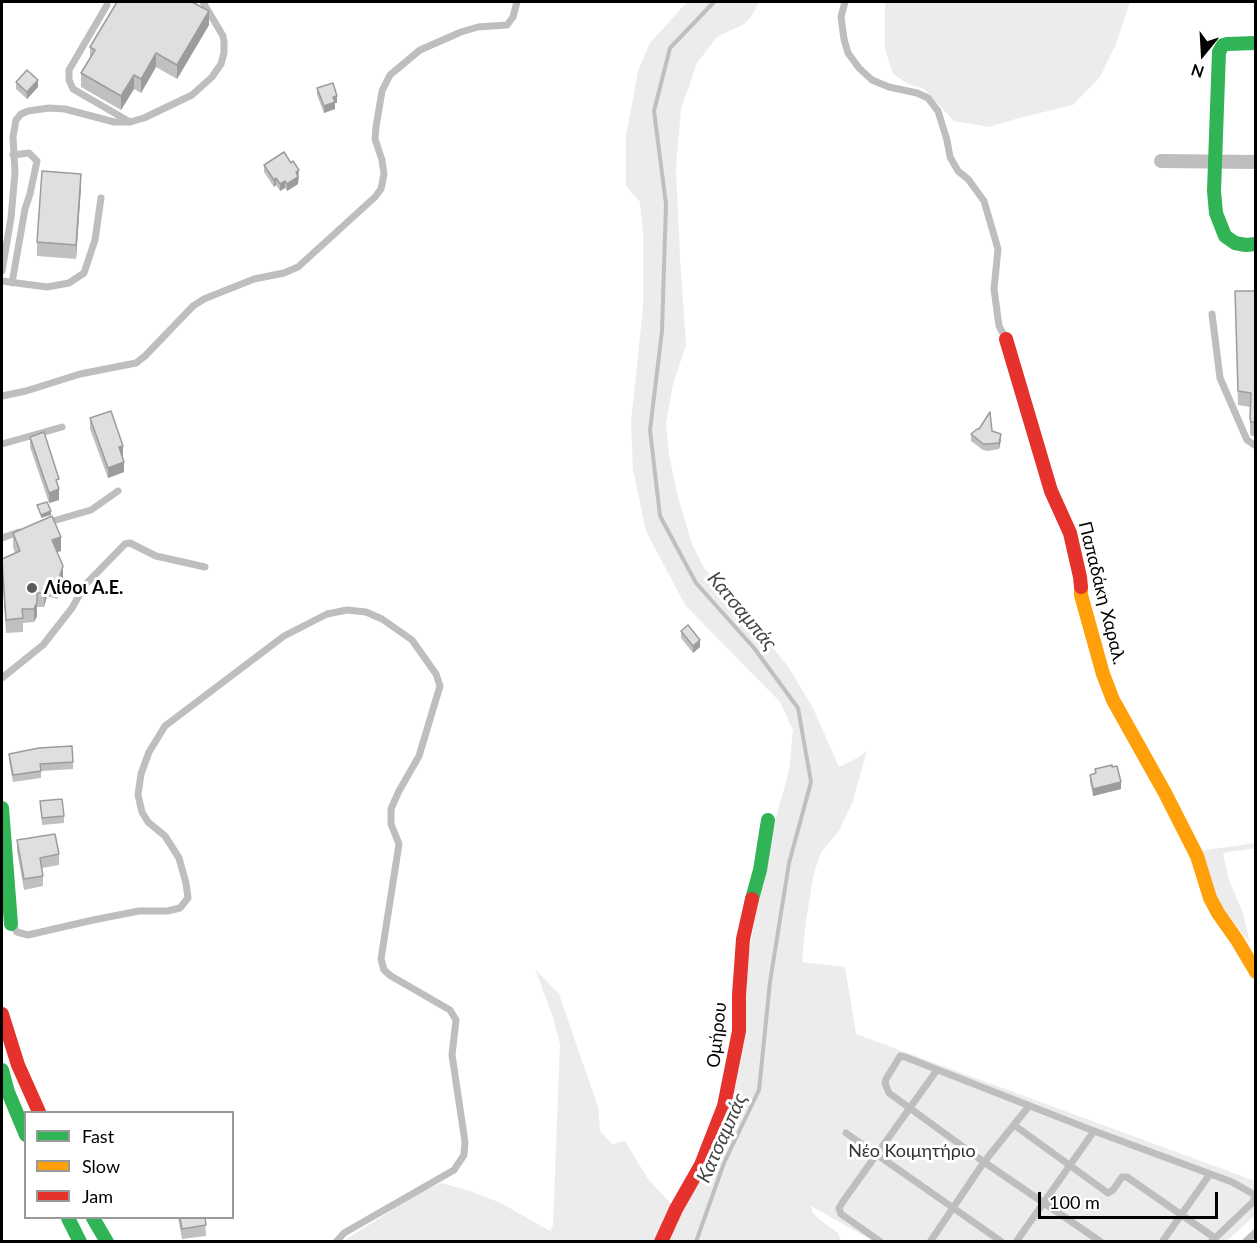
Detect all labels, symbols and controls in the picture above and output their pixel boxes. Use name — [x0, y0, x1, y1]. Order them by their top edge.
north arrow — [1173, 24, 1233, 84]
text: N — [1188, 61, 1206, 83]
street label: Παπαδάκη Χαραλ. — [1074, 519, 1130, 667]
water label: Κατσαμπάς — [702, 567, 782, 655]
place label: Λίθοι Α.Ε. — [44, 577, 123, 599]
marker: Λίθοι Α.Ε. — [25, 581, 39, 595]
street label: Ομήρου — [703, 1001, 731, 1069]
water label: Κατσαμπάς — [692, 1090, 752, 1186]
legend — [24, 1111, 234, 1219]
text: Fast — [82, 1125, 114, 1147]
park label: Νέο Κοιμητήριο — [848, 1140, 976, 1162]
text: Slow — [82, 1155, 120, 1177]
scale bar — [1041, 1180, 1221, 1218]
text: Jam — [82, 1185, 113, 1207]
text: 100 m — [1049, 1191, 1100, 1213]

